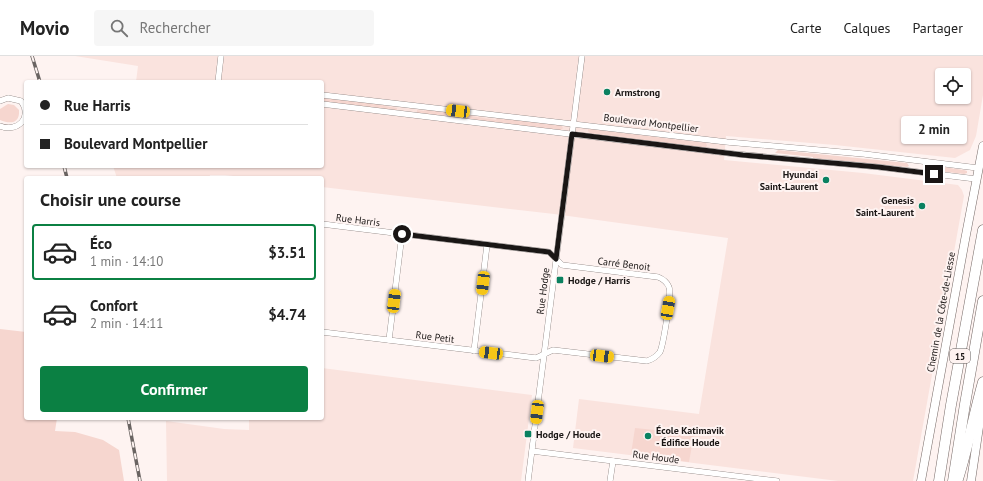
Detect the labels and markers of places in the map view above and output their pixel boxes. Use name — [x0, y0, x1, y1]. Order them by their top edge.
place label: Armstrong — [615, 86, 660, 99]
marker: Armstrong — [602, 87, 612, 97]
place label: Hyundai Saint-Laurent — [760, 168, 819, 193]
marker: Hyundai Saint-Laurent — [821, 175, 831, 185]
place label: Genesis Saint-Laurent — [856, 194, 915, 219]
marker: Genesis Saint-Laurent — [917, 201, 927, 211]
place label: Hodge / Harris — [568, 274, 630, 287]
marker: Hodge / Harris — [555, 275, 565, 285]
place label: École Katimavik - Édifice Houde — [656, 424, 724, 449]
place label: Hodge / Houde — [536, 428, 601, 441]
marker: Hodge / Houde — [523, 429, 533, 439]
marker: École Katimavik - Édifice Houde — [643, 431, 653, 441]

